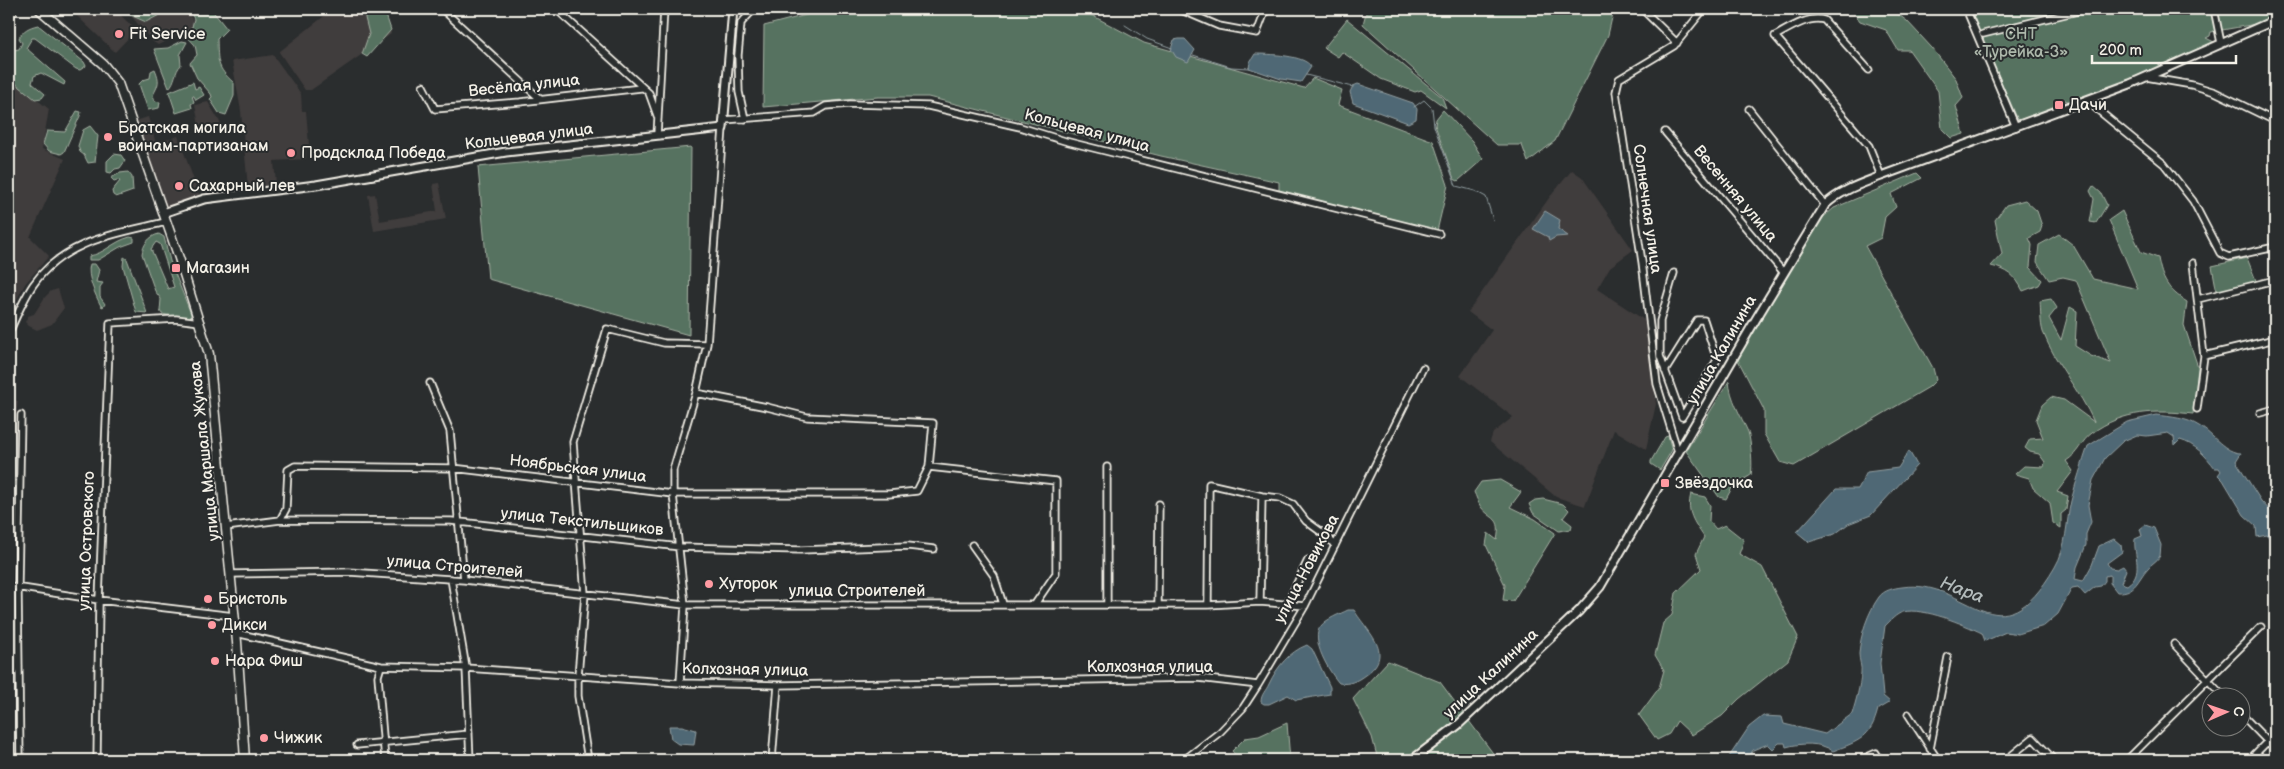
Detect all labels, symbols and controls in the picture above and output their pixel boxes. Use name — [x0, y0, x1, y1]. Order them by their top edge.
place label: Fit Service — [129, 25, 206, 44]
park label: СНТ «Турейка-3» — [1974, 25, 2068, 62]
marker: Fit Service — [113, 28, 125, 40]
scale bar — [2092, 32, 2235, 64]
text: 200 m — [2099, 41, 2142, 60]
street label: Весёлая улица — [467, 71, 581, 101]
place label: Дачи — [2069, 96, 2107, 115]
marker: Дачи — [2053, 99, 2065, 111]
street label: Кольцевая улица — [1022, 105, 1152, 157]
place label: Братская могила воинам-партизанам — [118, 119, 269, 156]
street label: Кольцевая улица — [464, 120, 595, 154]
marker: Братская могила воинам-партизанам — [102, 131, 114, 143]
street label: Весенняя улица — [1689, 142, 1781, 247]
street label: Солнечная улица — [1629, 143, 1666, 275]
place label: Продсклад Победа — [301, 144, 446, 163]
marker: Продсклад Победа — [285, 147, 297, 159]
place label: Сахарный лев — [189, 177, 296, 196]
marker: Сахарный лев — [173, 180, 185, 192]
place label: Магазин — [186, 259, 250, 278]
marker: Магазин — [170, 262, 182, 274]
street label: улица Калинина — [1683, 292, 1761, 408]
street label: улица Маршала Жукова — [186, 360, 224, 542]
street label: Ноябрьская улица — [508, 451, 648, 487]
street label: улица Островского — [75, 471, 99, 611]
place label: Звёздочка — [1675, 474, 1754, 493]
marker: Звёздочка — [1659, 477, 1671, 489]
street label: улица Текстильщиков — [500, 504, 665, 540]
street label: улица Новикова — [1270, 511, 1344, 627]
street label: улица Строителей — [386, 552, 524, 582]
water label: Нара — [1937, 572, 1987, 608]
place label: Хуторок — [719, 575, 778, 594]
marker: Хуторок — [703, 578, 715, 590]
street label: улица Строителей — [789, 582, 925, 601]
place label: Бристоль — [218, 590, 287, 609]
marker: Бристоль — [202, 593, 214, 605]
place label: Дикси — [222, 616, 267, 635]
marker: Дикси — [206, 619, 218, 631]
street label: улица Калинина — [1440, 625, 1543, 723]
place label: Нара Фиш — [225, 652, 303, 671]
marker: Нара Фиш — [209, 655, 221, 667]
street label: Колхозная улица — [1087, 658, 1214, 677]
street label: Колхозная улица — [682, 659, 809, 681]
north arrow — [2202, 686, 2252, 736]
text: С — [2230, 706, 2247, 717]
place label: Чижик — [274, 729, 323, 748]
marker: Чижик — [258, 732, 270, 744]

